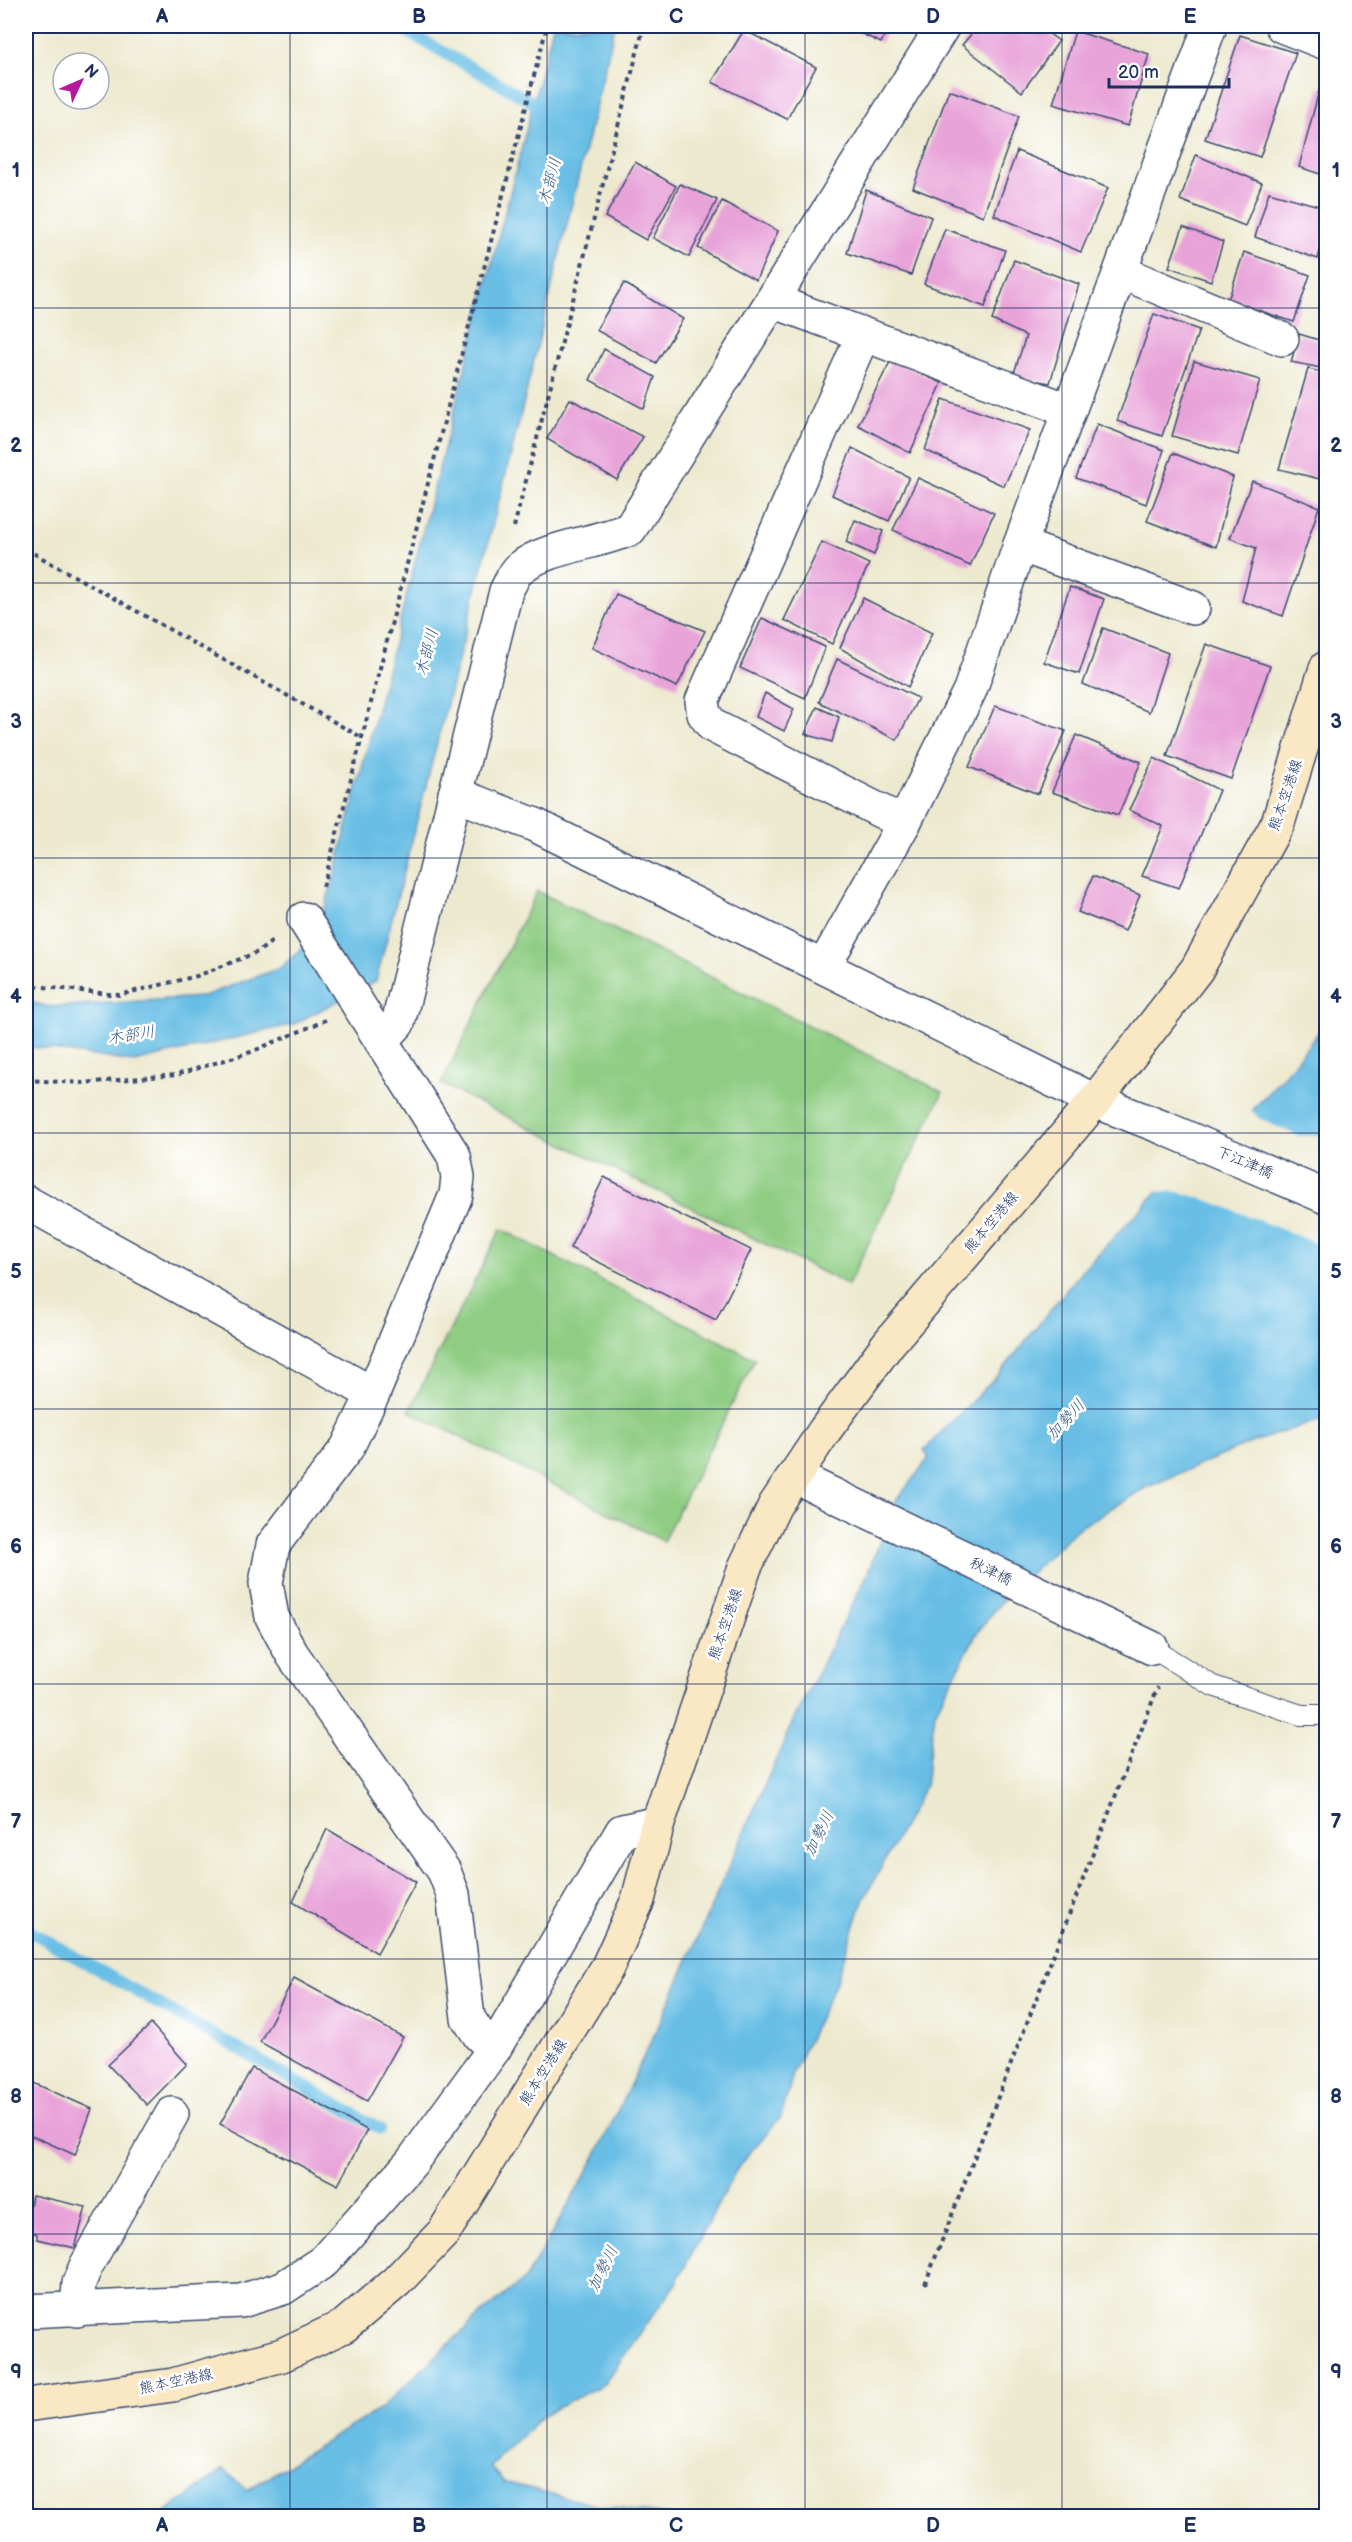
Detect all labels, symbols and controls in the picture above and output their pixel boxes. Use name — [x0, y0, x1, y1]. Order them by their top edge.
text: A — [155, 5, 169, 29]
text: B — [412, 5, 426, 29]
text: C — [669, 5, 683, 29]
text: D — [926, 5, 940, 29]
text: E — [1184, 5, 1197, 29]
north arrow — [51, 51, 111, 111]
scale bar — [1109, 51, 1229, 89]
text: N — [80, 61, 102, 83]
text: 20 m — [1118, 62, 1159, 83]
water label: 木部川 — [535, 156, 566, 207]
text: 1 — [12, 159, 20, 183]
text: 1 — [1332, 159, 1340, 183]
text: 2 — [10, 434, 22, 458]
text: 2 — [1330, 434, 1342, 458]
water label: 木部川 — [412, 627, 443, 678]
text: 3 — [10, 710, 22, 734]
text: 3 — [1330, 710, 1342, 734]
street label: 熊本空港線 — [1264, 757, 1307, 834]
text: 4 — [10, 985, 22, 1009]
text: 4 — [1330, 985, 1342, 1009]
water label: 木部川 — [106, 1022, 156, 1049]
street label: 下江津橋 — [1213, 1142, 1276, 1183]
street label: 熊本空港線 — [960, 1187, 1023, 1257]
text: 5 — [10, 1260, 22, 1284]
text: 5 — [1330, 1260, 1342, 1284]
water label: 加勢川 — [1043, 1396, 1089, 1444]
text: 6 — [10, 1535, 22, 1559]
text: 6 — [1330, 1535, 1342, 1559]
street label: 秋津橋 — [966, 1553, 1015, 1590]
street label: 熊本空港線 — [704, 1586, 747, 1663]
water label: 加勢川 — [800, 1808, 838, 1859]
text: 7 — [10, 1810, 22, 1834]
text: 7 — [1330, 1810, 1342, 1834]
street label: 熊本空港線 — [515, 2035, 571, 2109]
text: 8 — [10, 2085, 22, 2109]
text: 8 — [1330, 2085, 1342, 2109]
water label: 加勢川 — [584, 2243, 622, 2294]
text: 9 — [10, 2360, 22, 2384]
text: 9 — [1330, 2360, 1342, 2384]
street label: 熊本空港線 — [137, 2364, 215, 2399]
text: A — [155, 2514, 169, 2538]
text: B — [412, 2514, 426, 2538]
text: C — [669, 2514, 683, 2538]
text: D — [926, 2514, 940, 2538]
text: E — [1184, 2514, 1197, 2538]

